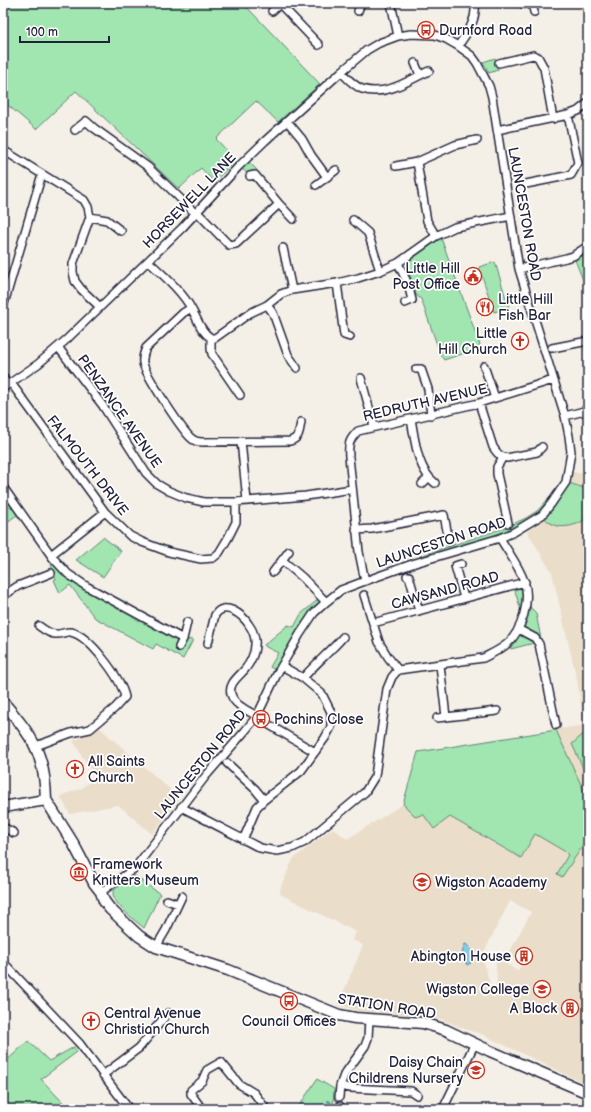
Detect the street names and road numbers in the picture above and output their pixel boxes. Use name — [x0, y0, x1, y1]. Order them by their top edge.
street label: LAUNCESTON ROAD — [504, 146, 545, 282]
street label: HORSEWELL LANE — [139, 149, 240, 252]
street label: PENZANCE AVENUE — [74, 351, 165, 471]
street label: REDRUTH AVENUE — [361, 380, 489, 425]
street label: FALMOUTH DRIVE — [43, 412, 132, 519]
street label: LAUNCESTON ROAD — [374, 513, 508, 572]
street label: CAWSAND ROAD — [389, 568, 501, 613]
street label: LAUNCESTON ROAD — [151, 706, 250, 822]
street label: STATION ROAD — [337, 990, 437, 1023]

